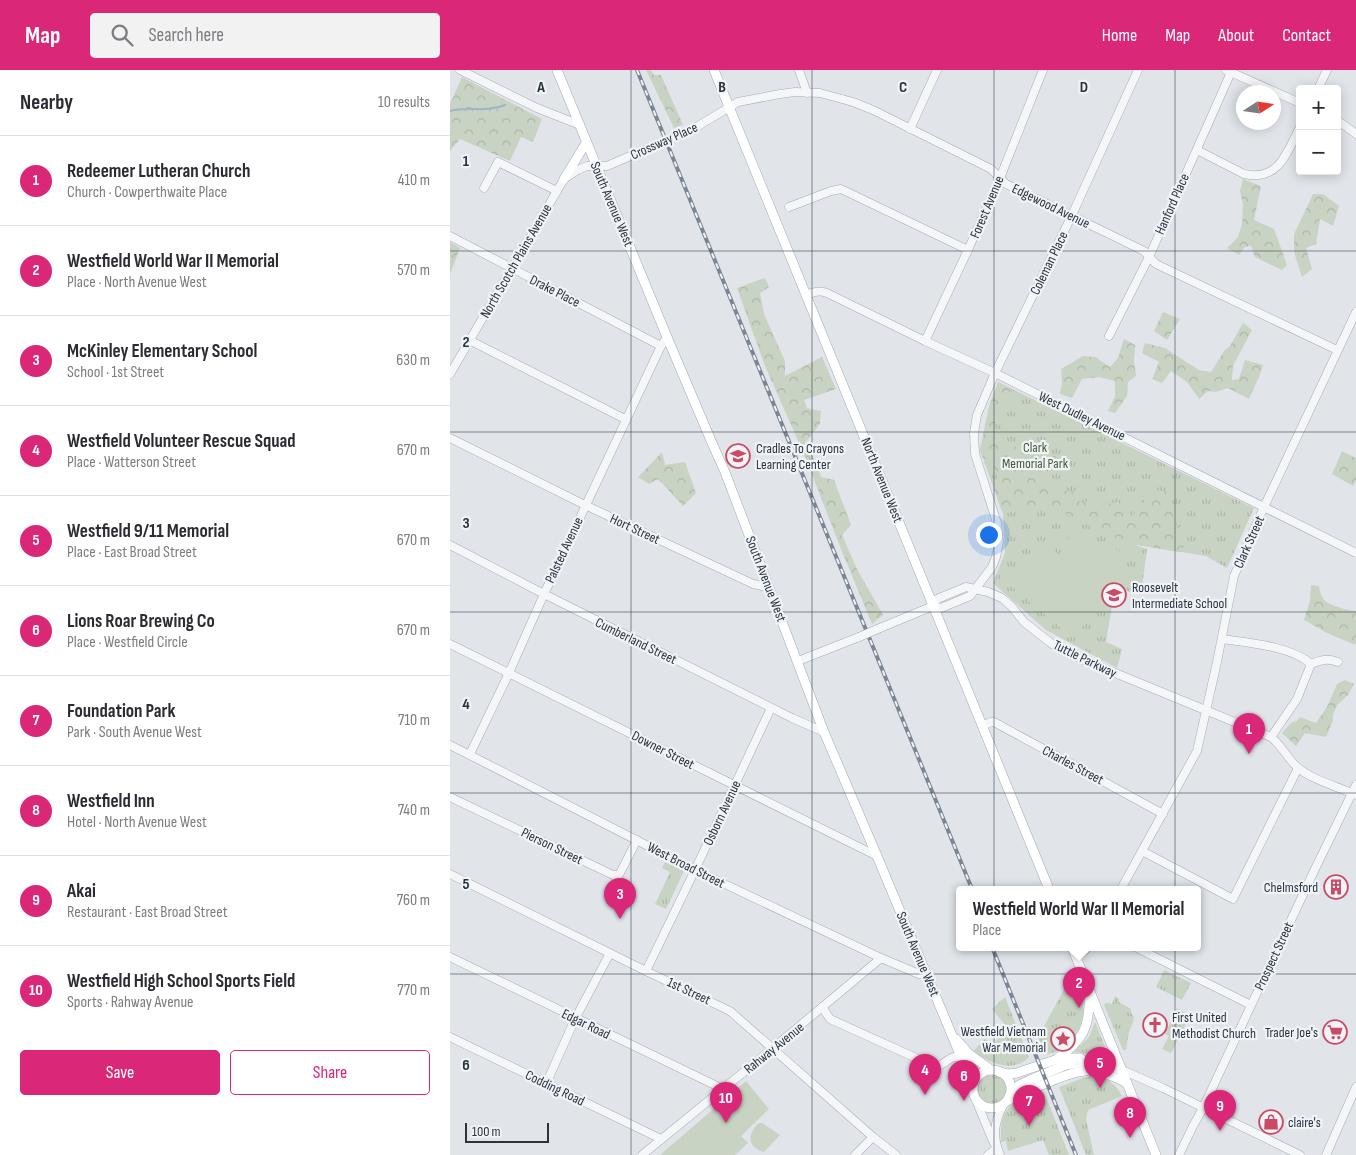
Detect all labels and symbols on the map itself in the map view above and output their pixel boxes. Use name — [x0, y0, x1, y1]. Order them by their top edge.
text: A — [536, 78, 545, 97]
text: B — [718, 78, 726, 97]
text: C — [899, 78, 907, 97]
text: D — [1080, 78, 1088, 97]
north arrow — [1236, 85, 1281, 130]
street label: Crossway Place — [628, 119, 700, 163]
text: 1 — [463, 152, 470, 171]
street label: South Avenue West — [587, 159, 637, 249]
street label: Hanford Place — [1151, 171, 1193, 237]
street label: Forest Avenue — [966, 173, 1008, 241]
street label: Edgewood Avenue — [1009, 180, 1093, 232]
street label: North Scotch Plains Avenue — [476, 201, 556, 321]
street label: Coleman Place — [1026, 229, 1072, 297]
street label: Drake Place — [527, 271, 583, 311]
text: 2 — [462, 333, 470, 352]
street label: West Dudley Avenue — [1036, 388, 1128, 444]
street label: North Avenue West — [857, 435, 907, 525]
park label: Clark Memorial Park — [1002, 439, 1069, 472]
place label: Cradles To Crayons Learning Center — [756, 440, 844, 473]
school or university icon: Cradles To Crayons Learning Center — [725, 443, 751, 469]
street label: Hort Street — [607, 510, 663, 548]
street label: Clark Street — [1230, 513, 1268, 571]
text: 3 — [462, 514, 470, 533]
street label: Palsted Avenue — [541, 514, 587, 586]
your location — [976, 522, 1002, 548]
street label: South Avenue West — [742, 534, 790, 624]
place label: Roosevelt Intermediate School — [1132, 579, 1227, 612]
school or university icon: Roosevelt Intermediate School — [1101, 582, 1127, 608]
street label: Cumberland Street — [592, 614, 680, 668]
street label: Tuttle Parkway — [1051, 636, 1120, 682]
text: 4 — [462, 695, 470, 714]
pin: 1 — [1233, 713, 1265, 754]
street label: Downer Street — [629, 727, 697, 773]
street label: Charles Street — [1039, 742, 1107, 788]
street label: Osborn Avenue — [700, 778, 744, 848]
street label: Pierson Street — [518, 824, 586, 868]
street label: West Broad Street — [644, 838, 728, 892]
building icon: Chelmsford — [1323, 874, 1349, 900]
text: 5 — [462, 875, 470, 894]
pin: 3 — [604, 878, 636, 919]
place label: Chelmsford — [1264, 879, 1318, 896]
street label: South Avenue West — [893, 909, 943, 999]
street label: Prospect Street — [1251, 919, 1297, 993]
pin: 2 — [1063, 967, 1095, 1008]
street label: 1st Street — [665, 974, 713, 1008]
street label: Edgar Road — [559, 1005, 613, 1043]
place label: First United Methodist Church — [1172, 1009, 1256, 1042]
church icon: First United Methodist Church — [1142, 1012, 1168, 1038]
street label: Rahway Avenue — [740, 1019, 808, 1077]
supermarket icon: Trader Joe's — [1322, 1019, 1348, 1045]
place label: Westfield Vietnam War Memorial — [961, 1023, 1046, 1056]
place label: Trader Joe's — [1265, 1024, 1318, 1041]
place icon: Westfield Vietnam War Memorial — [1050, 1026, 1076, 1052]
pin: 5 — [1084, 1047, 1116, 1088]
pin: 4 — [909, 1054, 941, 1095]
text: 6 — [462, 1056, 470, 1075]
pin: 6 — [948, 1060, 980, 1101]
street label: Codding Road — [523, 1066, 588, 1110]
pin: 10 — [710, 1082, 742, 1123]
pin: 7 — [1013, 1085, 1045, 1126]
pin: 9 — [1204, 1090, 1236, 1131]
pin: 8 — [1114, 1097, 1146, 1138]
shop icon: claire's — [1258, 1109, 1284, 1135]
place label: claire's — [1288, 1114, 1321, 1131]
scale bar — [465, 1120, 549, 1143]

